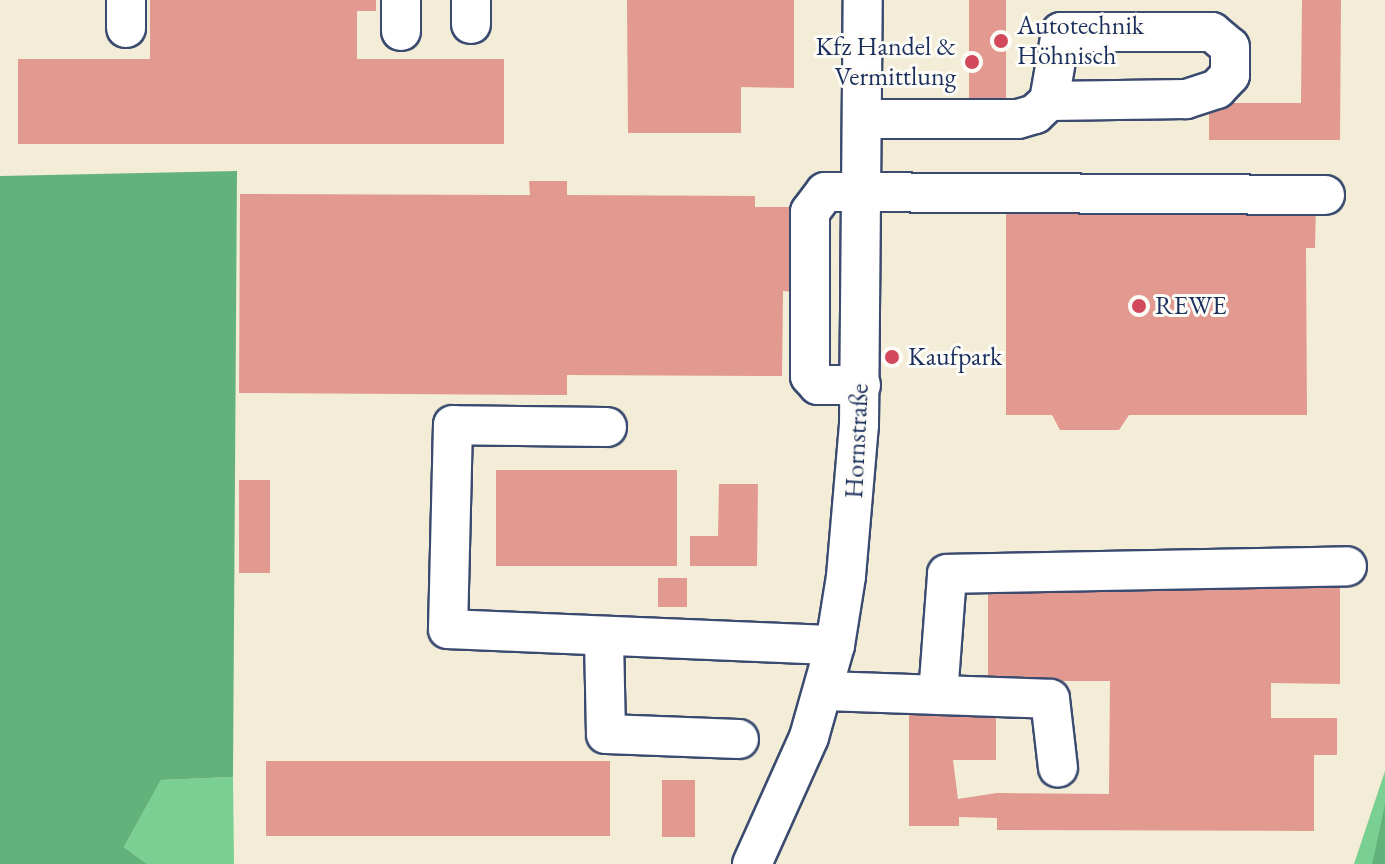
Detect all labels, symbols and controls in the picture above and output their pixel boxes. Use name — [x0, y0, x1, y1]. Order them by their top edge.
place label: Autotechnik Höhnisch — [1017, 10, 1144, 72]
place label: Kfz Handel & Vermittlung — [815, 31, 956, 92]
marker: Autotechnik Höhnisch — [992, 32, 1010, 50]
marker: Kfz Handel & Vermittlung — [963, 53, 981, 71]
place label: REWE — [1155, 290, 1227, 322]
marker: REWE — [1130, 297, 1148, 315]
place label: Kaufpark — [908, 341, 1002, 373]
marker: Kaufpark — [883, 348, 901, 366]
street label: Hornstraße — [838, 383, 876, 499]

